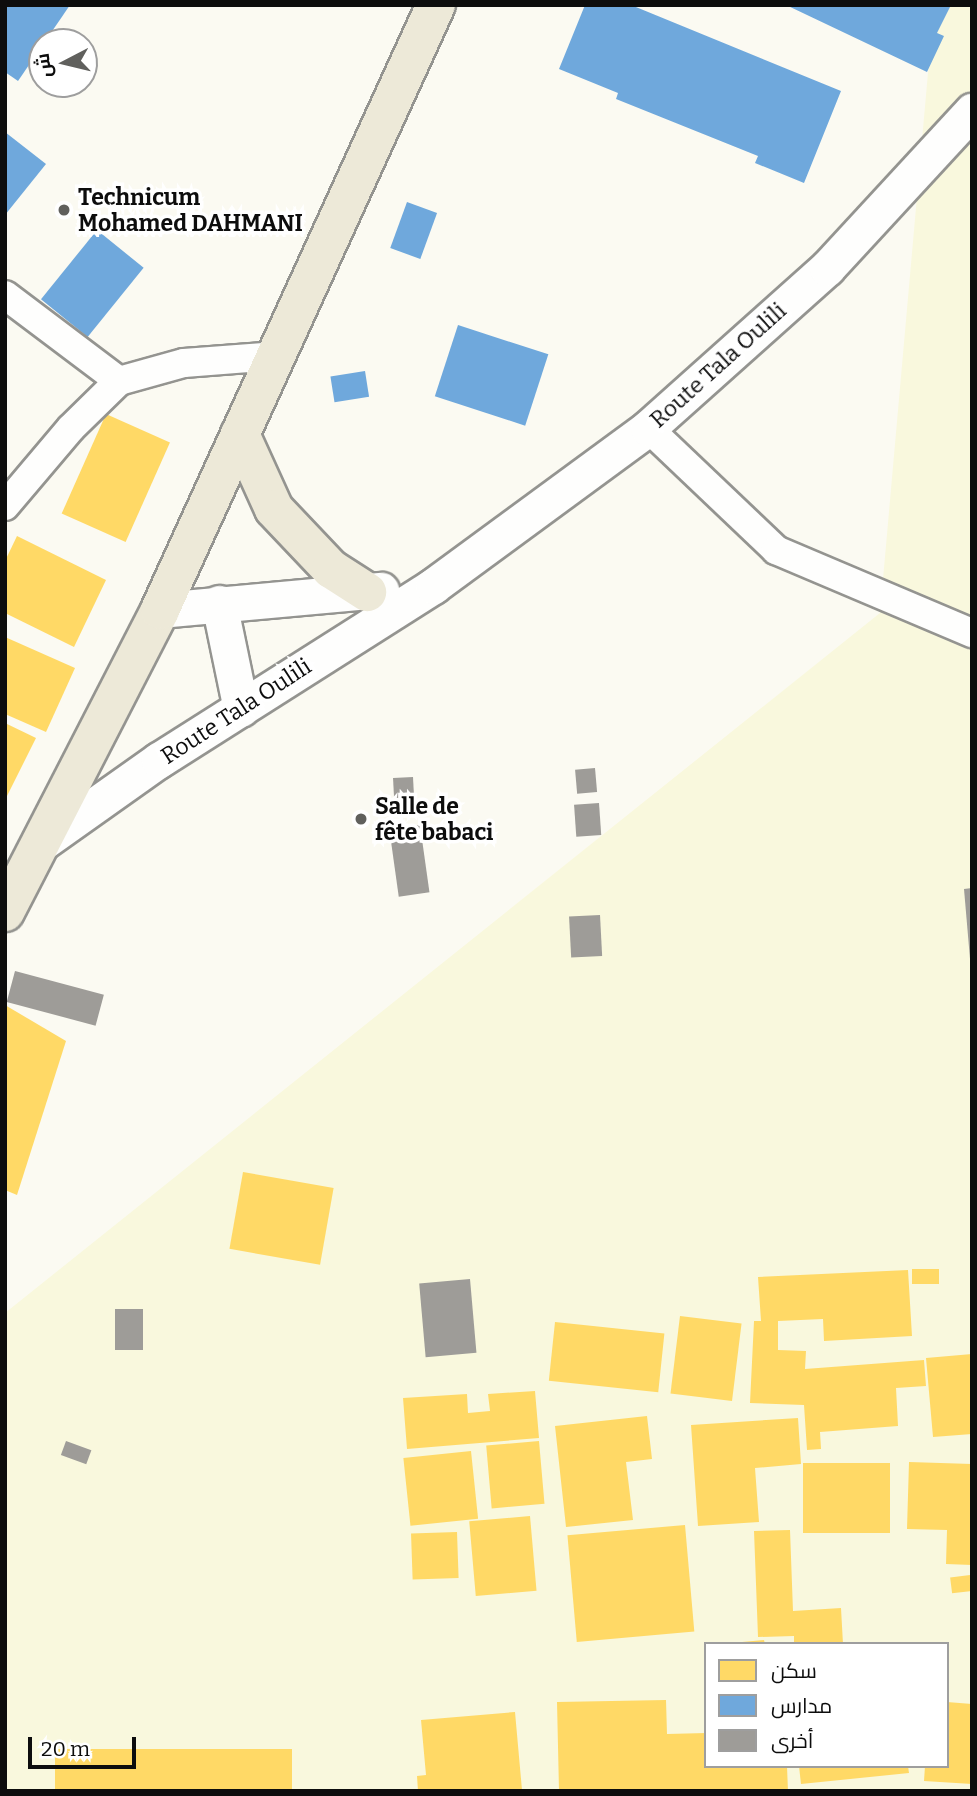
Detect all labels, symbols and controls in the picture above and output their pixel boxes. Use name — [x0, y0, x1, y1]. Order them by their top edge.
north arrow — [28, 28, 98, 98]
text: ش — [31, 52, 57, 79]
place label: Technicum Mohamed DAHMANI — [78, 183, 303, 237]
marker: Technicum Mohamed DAHMANI — [56, 202, 72, 218]
street label: Route Tala Oulili — [644, 297, 792, 433]
street label: Route Tala Oulili — [156, 652, 316, 770]
place label: Salle de fête babaci — [375, 792, 493, 846]
marker: Salle de fête babaci — [353, 811, 369, 827]
legend — [704, 1642, 949, 1768]
text: سكن — [771, 1658, 817, 1684]
text: مدارس — [771, 1693, 832, 1719]
scale bar — [32, 1722, 140, 1766]
text: أخرى — [771, 1728, 813, 1754]
text: 20 m — [41, 1736, 90, 1762]

